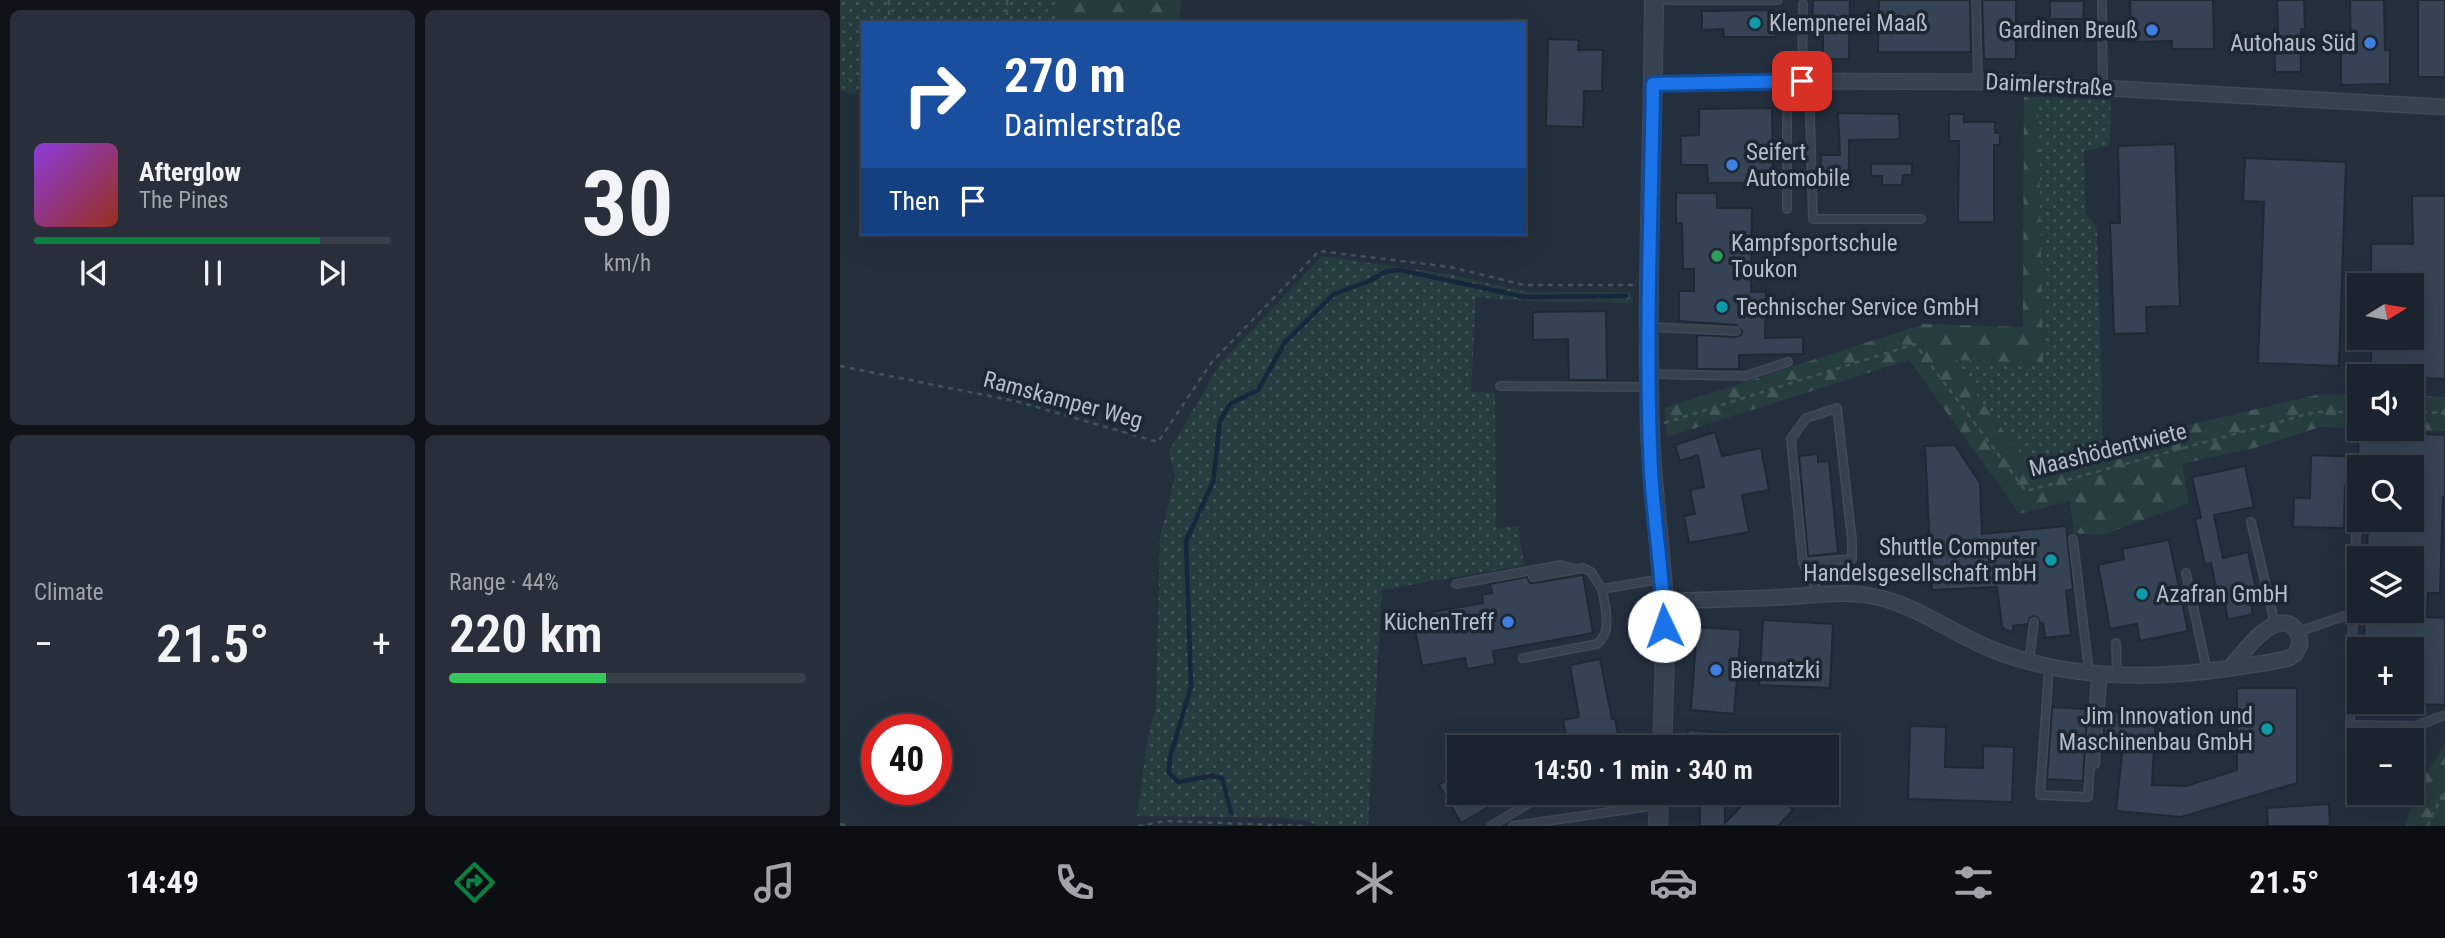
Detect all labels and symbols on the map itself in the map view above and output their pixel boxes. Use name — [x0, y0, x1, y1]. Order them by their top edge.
place label: Klempnerei Maaß — [1769, 10, 1928, 37]
marker: Klempnerei Maaß — [1747, 15, 1763, 31]
place label: Gardinen Breuß — [1998, 17, 2138, 44]
marker: Gardinen Breuß — [2144, 22, 2160, 38]
place label: Autohaus Süd — [2230, 30, 2356, 57]
marker: Autohaus Süd — [2362, 35, 2378, 51]
pin — [1772, 51, 1832, 111]
street label: Daimlerstraße — [1985, 68, 2113, 102]
place label: Seifert Automobile — [1746, 139, 1850, 192]
marker: Seifert Automobile — [1724, 157, 1740, 173]
place label: Kampfsportschule Toukon — [1731, 230, 1898, 283]
marker: Kampfsportschule Toukon — [1709, 248, 1725, 264]
north arrow — [2347, 273, 2424, 350]
place label: Technischer Service GmbH — [1736, 294, 1979, 321]
marker: Technischer Service GmbH — [1714, 299, 1730, 315]
street label: Ramskamper Weg — [981, 366, 1145, 434]
street label: Maashödentwiete — [2026, 417, 2190, 483]
place label: Shuttle Computer Handelsgesellschaft mbH — [1803, 534, 2037, 587]
marker: Shuttle Computer Handelsgesellschaft mbH — [2043, 552, 2059, 568]
place label: Azafran GmbH — [2156, 581, 2288, 608]
marker: Azafran GmbH — [2134, 586, 2150, 602]
position arrow — [1627, 589, 1701, 663]
place label: KüchenTreff — [1384, 609, 1495, 636]
marker: KüchenTreff — [1500, 614, 1516, 630]
place label: Biernatzki — [1730, 657, 1820, 684]
marker: Biernatzki — [1708, 662, 1724, 678]
place label: Jim Innovation und Maschinenbau GmbH — [2059, 703, 2253, 756]
speed limit sign: 40 — [861, 714, 952, 805]
marker: Jim Innovation und Maschinenbau GmbH — [2259, 721, 2275, 737]

